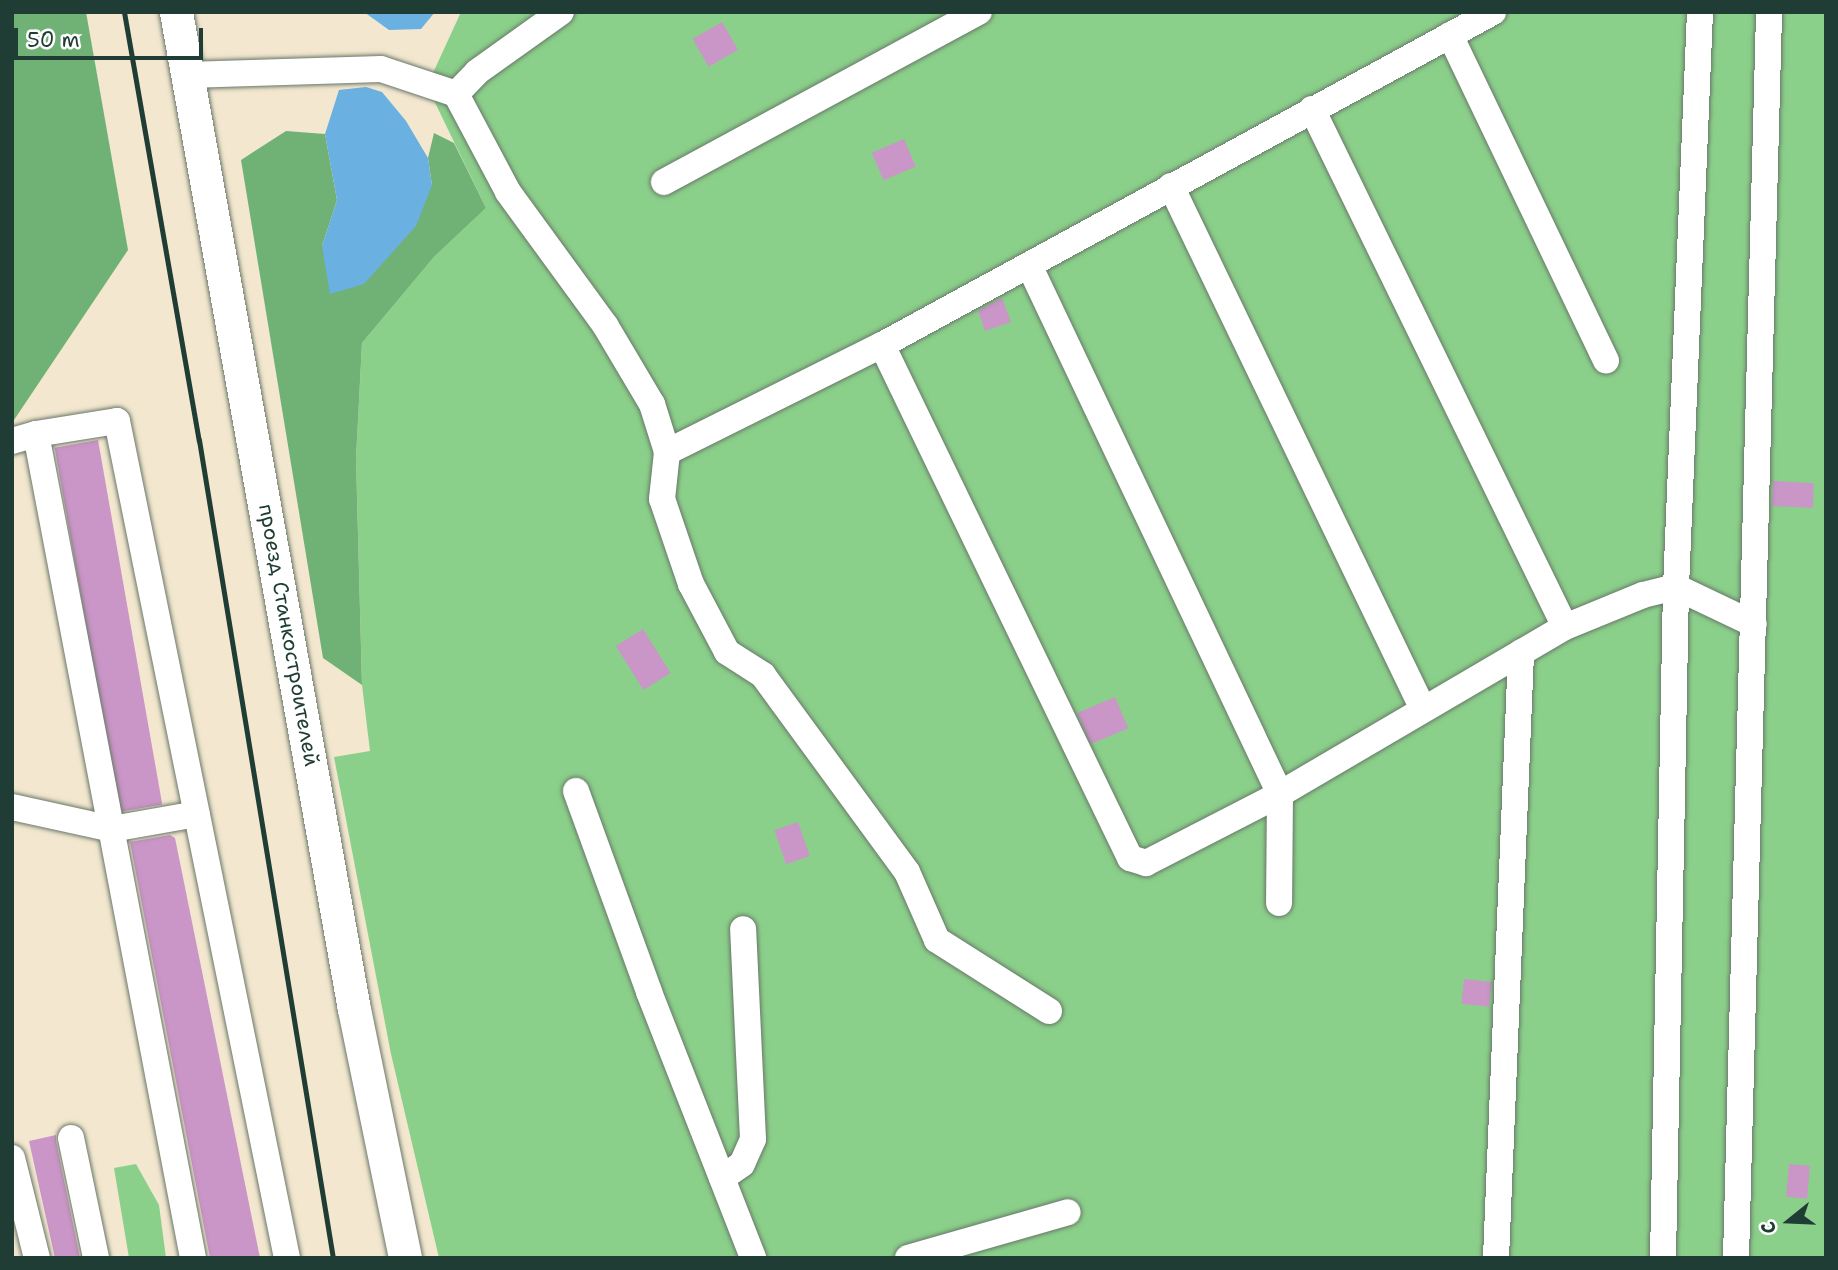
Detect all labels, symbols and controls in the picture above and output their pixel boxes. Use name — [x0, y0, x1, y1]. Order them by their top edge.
scale bar — [18, 14, 206, 58]
text: 50 m — [27, 26, 80, 54]
street label: проезд Станкостроителей — [253, 502, 325, 768]
north arrow — [1754, 1186, 1824, 1256]
text: С — [1755, 1218, 1782, 1237]

